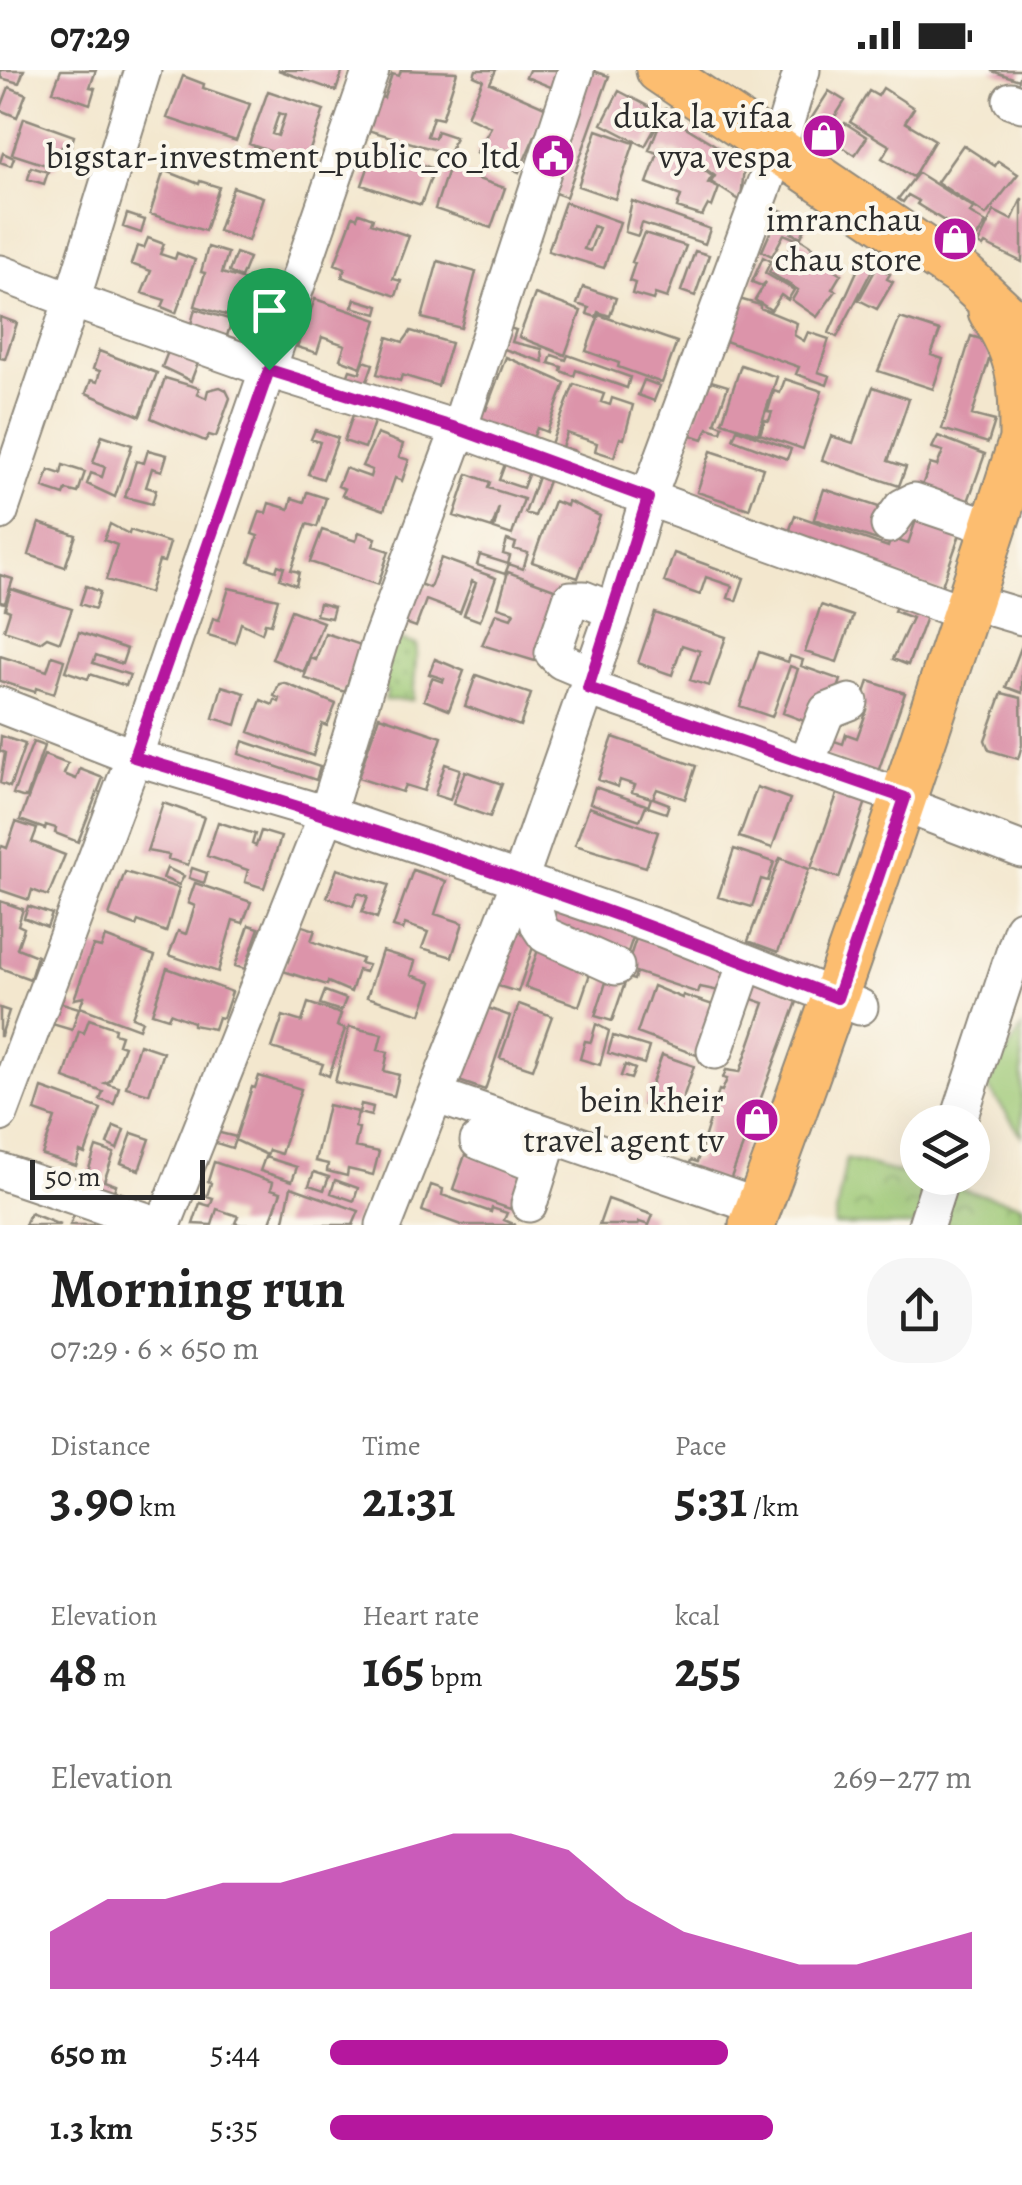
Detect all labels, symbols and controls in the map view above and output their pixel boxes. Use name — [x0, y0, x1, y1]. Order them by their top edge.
text: 07:29 — [50, 9, 130, 61]
place label: duka la vifaa vya vespa — [613, 92, 793, 180]
shop icon: duka la vifaa vya vespa — [801, 113, 847, 159]
place label: bigstar-investment_public_co_ltd — [46, 132, 520, 180]
public building icon: bigstar-investment_public_co_ltd — [530, 133, 576, 179]
place label: imranchau chau store — [766, 195, 922, 283]
shop icon: imranchau chau store — [932, 216, 978, 262]
pin — [227, 268, 312, 371]
icon: arrive — [242, 283, 297, 338]
place label: bein kheir travel agent tv — [523, 1076, 724, 1164]
shop icon: bein kheir travel agent tv — [734, 1097, 780, 1143]
map controls — [900, 1105, 990, 1195]
button: layers — [900, 1105, 990, 1195]
scale bar — [30, 1155, 205, 1200]
text: 50 m — [45, 1158, 101, 1196]
text: Morning run — [50, 1251, 345, 1326]
button: share — [867, 1258, 972, 1363]
text: 07:29 · 6 × 650 m — [50, 1326, 259, 1370]
text: Distance — [50, 1427, 150, 1465]
text: Time — [362, 1427, 421, 1465]
text: Pace — [675, 1427, 727, 1465]
text: 3.90 — [50, 1465, 134, 1533]
text: 21:31 — [362, 1465, 456, 1533]
text: 5:31 — [675, 1465, 747, 1533]
text: km — [134, 1488, 176, 1526]
text: /km — [747, 1488, 799, 1526]
text: Elevation — [50, 1597, 157, 1635]
text: Heart rate — [362, 1597, 479, 1635]
text: kcal — [675, 1597, 720, 1635]
text: 48 — [50, 1635, 98, 1703]
text: 165 — [362, 1635, 425, 1703]
text: 255 — [675, 1635, 742, 1703]
text: m — [98, 1658, 126, 1696]
text: bpm — [425, 1658, 483, 1696]
text: Elevation — [50, 1755, 173, 1799]
text: 269–277 m — [833, 1755, 972, 1799]
text: 650 m — [50, 2031, 127, 2075]
text: 5:44 — [210, 2031, 260, 2075]
text: 1.3 km — [50, 2106, 133, 2150]
text: 5:35 — [210, 2106, 258, 2150]

